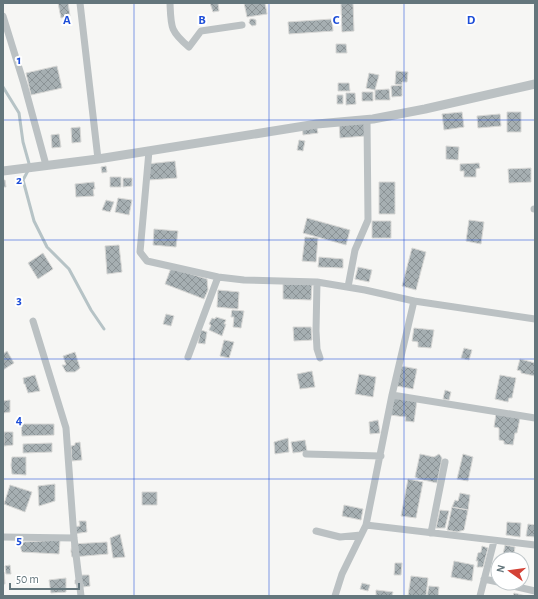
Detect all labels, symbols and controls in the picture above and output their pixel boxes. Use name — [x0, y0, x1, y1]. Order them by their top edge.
text: A — [63, 14, 71, 27]
text: B — [198, 14, 206, 27]
text: C — [333, 14, 340, 27]
text: D — [467, 14, 476, 27]
text: 1 — [17, 54, 21, 67]
text: 2 — [16, 174, 22, 187]
text: 3 — [16, 294, 22, 307]
text: 4 — [16, 414, 23, 427]
text: 5 — [16, 534, 22, 547]
north arrow — [490, 551, 530, 591]
text: N — [495, 564, 507, 574]
scale bar — [10, 565, 79, 591]
text: 50 m — [16, 573, 39, 585]

